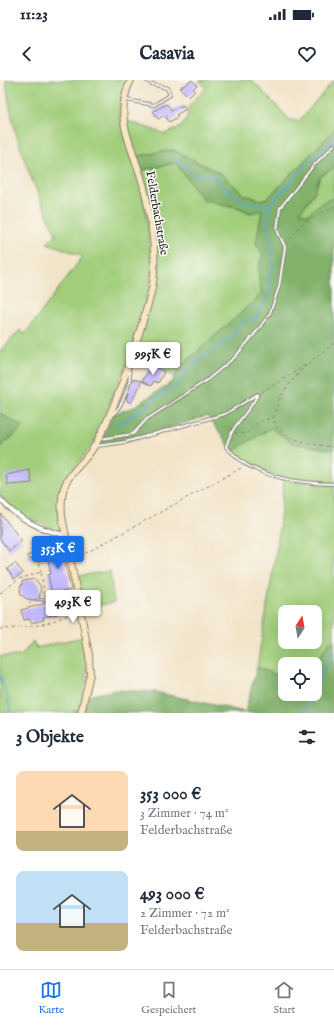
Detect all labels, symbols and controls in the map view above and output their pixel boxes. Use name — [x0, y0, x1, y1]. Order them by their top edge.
text: 11:23 — [20, 5, 48, 24]
icon: back — [16, 43, 38, 65]
text: Casavia — [139, 43, 195, 66]
icon: heart — [296, 43, 318, 65]
street label: Felderbachstraße — [142, 170, 172, 257]
pin: 995K € — [120, 342, 186, 376]
text: 995K € — [135, 346, 171, 363]
pin: 353K € — [25, 536, 91, 570]
text: 353K € — [41, 540, 75, 557]
pin: 493K € — [40, 590, 106, 624]
text: 493K € — [55, 594, 91, 611]
north arrow — [278, 605, 322, 649]
map controls — [278, 605, 322, 701]
button: locate — [278, 657, 322, 701]
icon: filters — [296, 726, 318, 748]
text: 3 Objekte — [16, 727, 84, 748]
text: 353 000 € — [140, 784, 201, 805]
icon: home — [48, 787, 96, 835]
text: 3 Zimmer · 74 m² — [140, 805, 229, 822]
text: Felderbachstraße — [140, 822, 232, 839]
text: 493 000 € — [140, 884, 205, 905]
icon: home — [48, 887, 96, 935]
text: 2 Zimmer · 72 m² — [140, 905, 230, 922]
text: Felderbachstraße — [140, 922, 232, 939]
tab: Karte — [39, 979, 64, 1017]
tab: Gespeichert — [141, 979, 196, 1017]
tab: Start — [273, 979, 295, 1017]

